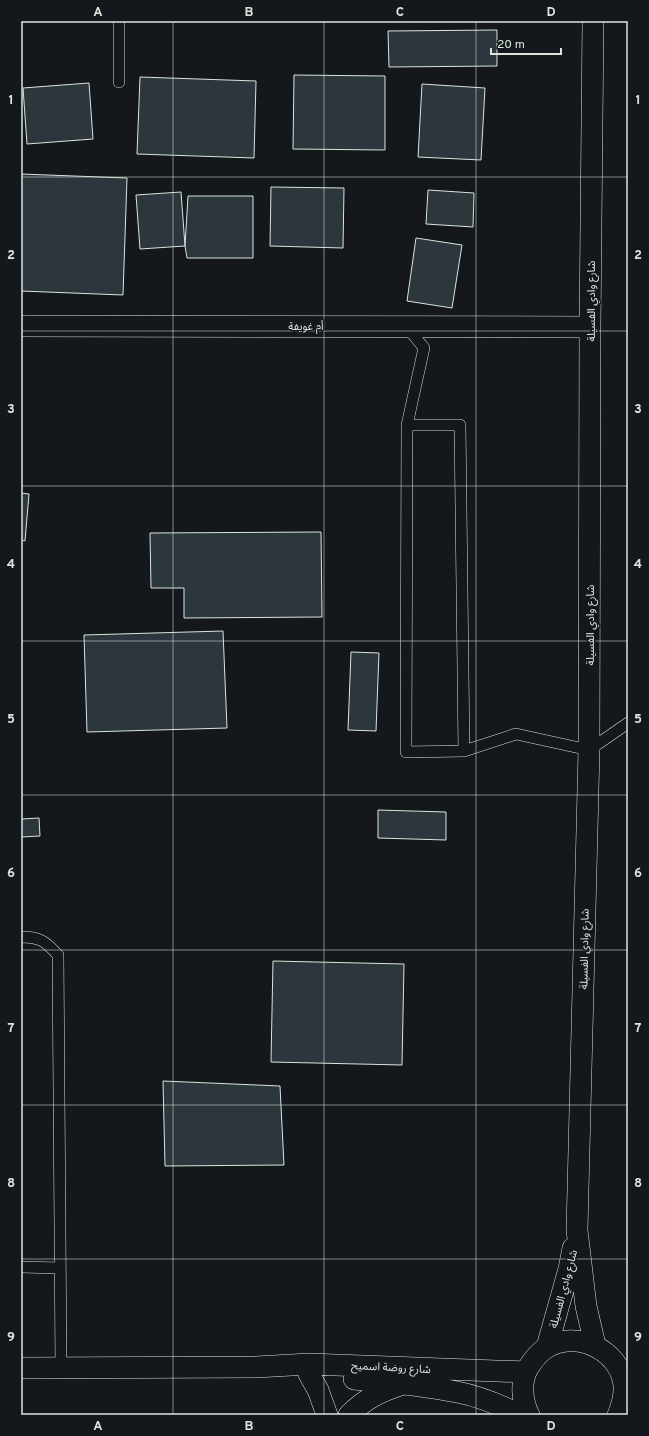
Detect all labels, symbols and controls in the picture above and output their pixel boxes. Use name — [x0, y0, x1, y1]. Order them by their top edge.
text: A — [93, 5, 103, 21]
text: B — [245, 5, 254, 21]
text: C — [396, 5, 404, 21]
text: D — [546, 5, 556, 21]
scale bar — [491, 30, 561, 56]
text: 20 m — [497, 37, 525, 53]
text: 1 — [8, 93, 14, 109]
text: 1 — [635, 93, 641, 109]
text: 2 — [7, 248, 15, 264]
text: 2 — [634, 248, 642, 264]
street label: شارع وادي الفسيلة — [585, 260, 601, 341]
street label: أم غويفة — [288, 320, 324, 334]
text: 3 — [7, 402, 15, 418]
text: 3 — [634, 402, 642, 418]
text: 4 — [7, 557, 15, 573]
text: 4 — [634, 557, 642, 573]
street label: شارع وادي الفسيلة — [584, 584, 600, 665]
text: 5 — [7, 712, 15, 728]
text: 5 — [634, 712, 642, 728]
text: 6 — [7, 866, 15, 882]
text: 6 — [634, 866, 642, 882]
street label: شارع وادي الفسيلة — [577, 908, 594, 990]
text: 7 — [8, 1021, 15, 1037]
text: 7 — [635, 1021, 642, 1037]
text: 8 — [7, 1176, 15, 1192]
text: 8 — [634, 1176, 642, 1192]
street label: شارع وادي الفسيلة — [547, 1248, 583, 1330]
text: 9 — [7, 1330, 15, 1346]
text: 9 — [634, 1330, 642, 1346]
street label: شارع روضة اسميح — [351, 1359, 431, 1377]
text: A — [93, 1419, 103, 1435]
text: B — [245, 1419, 254, 1435]
text: C — [396, 1419, 404, 1435]
text: D — [546, 1419, 556, 1435]

